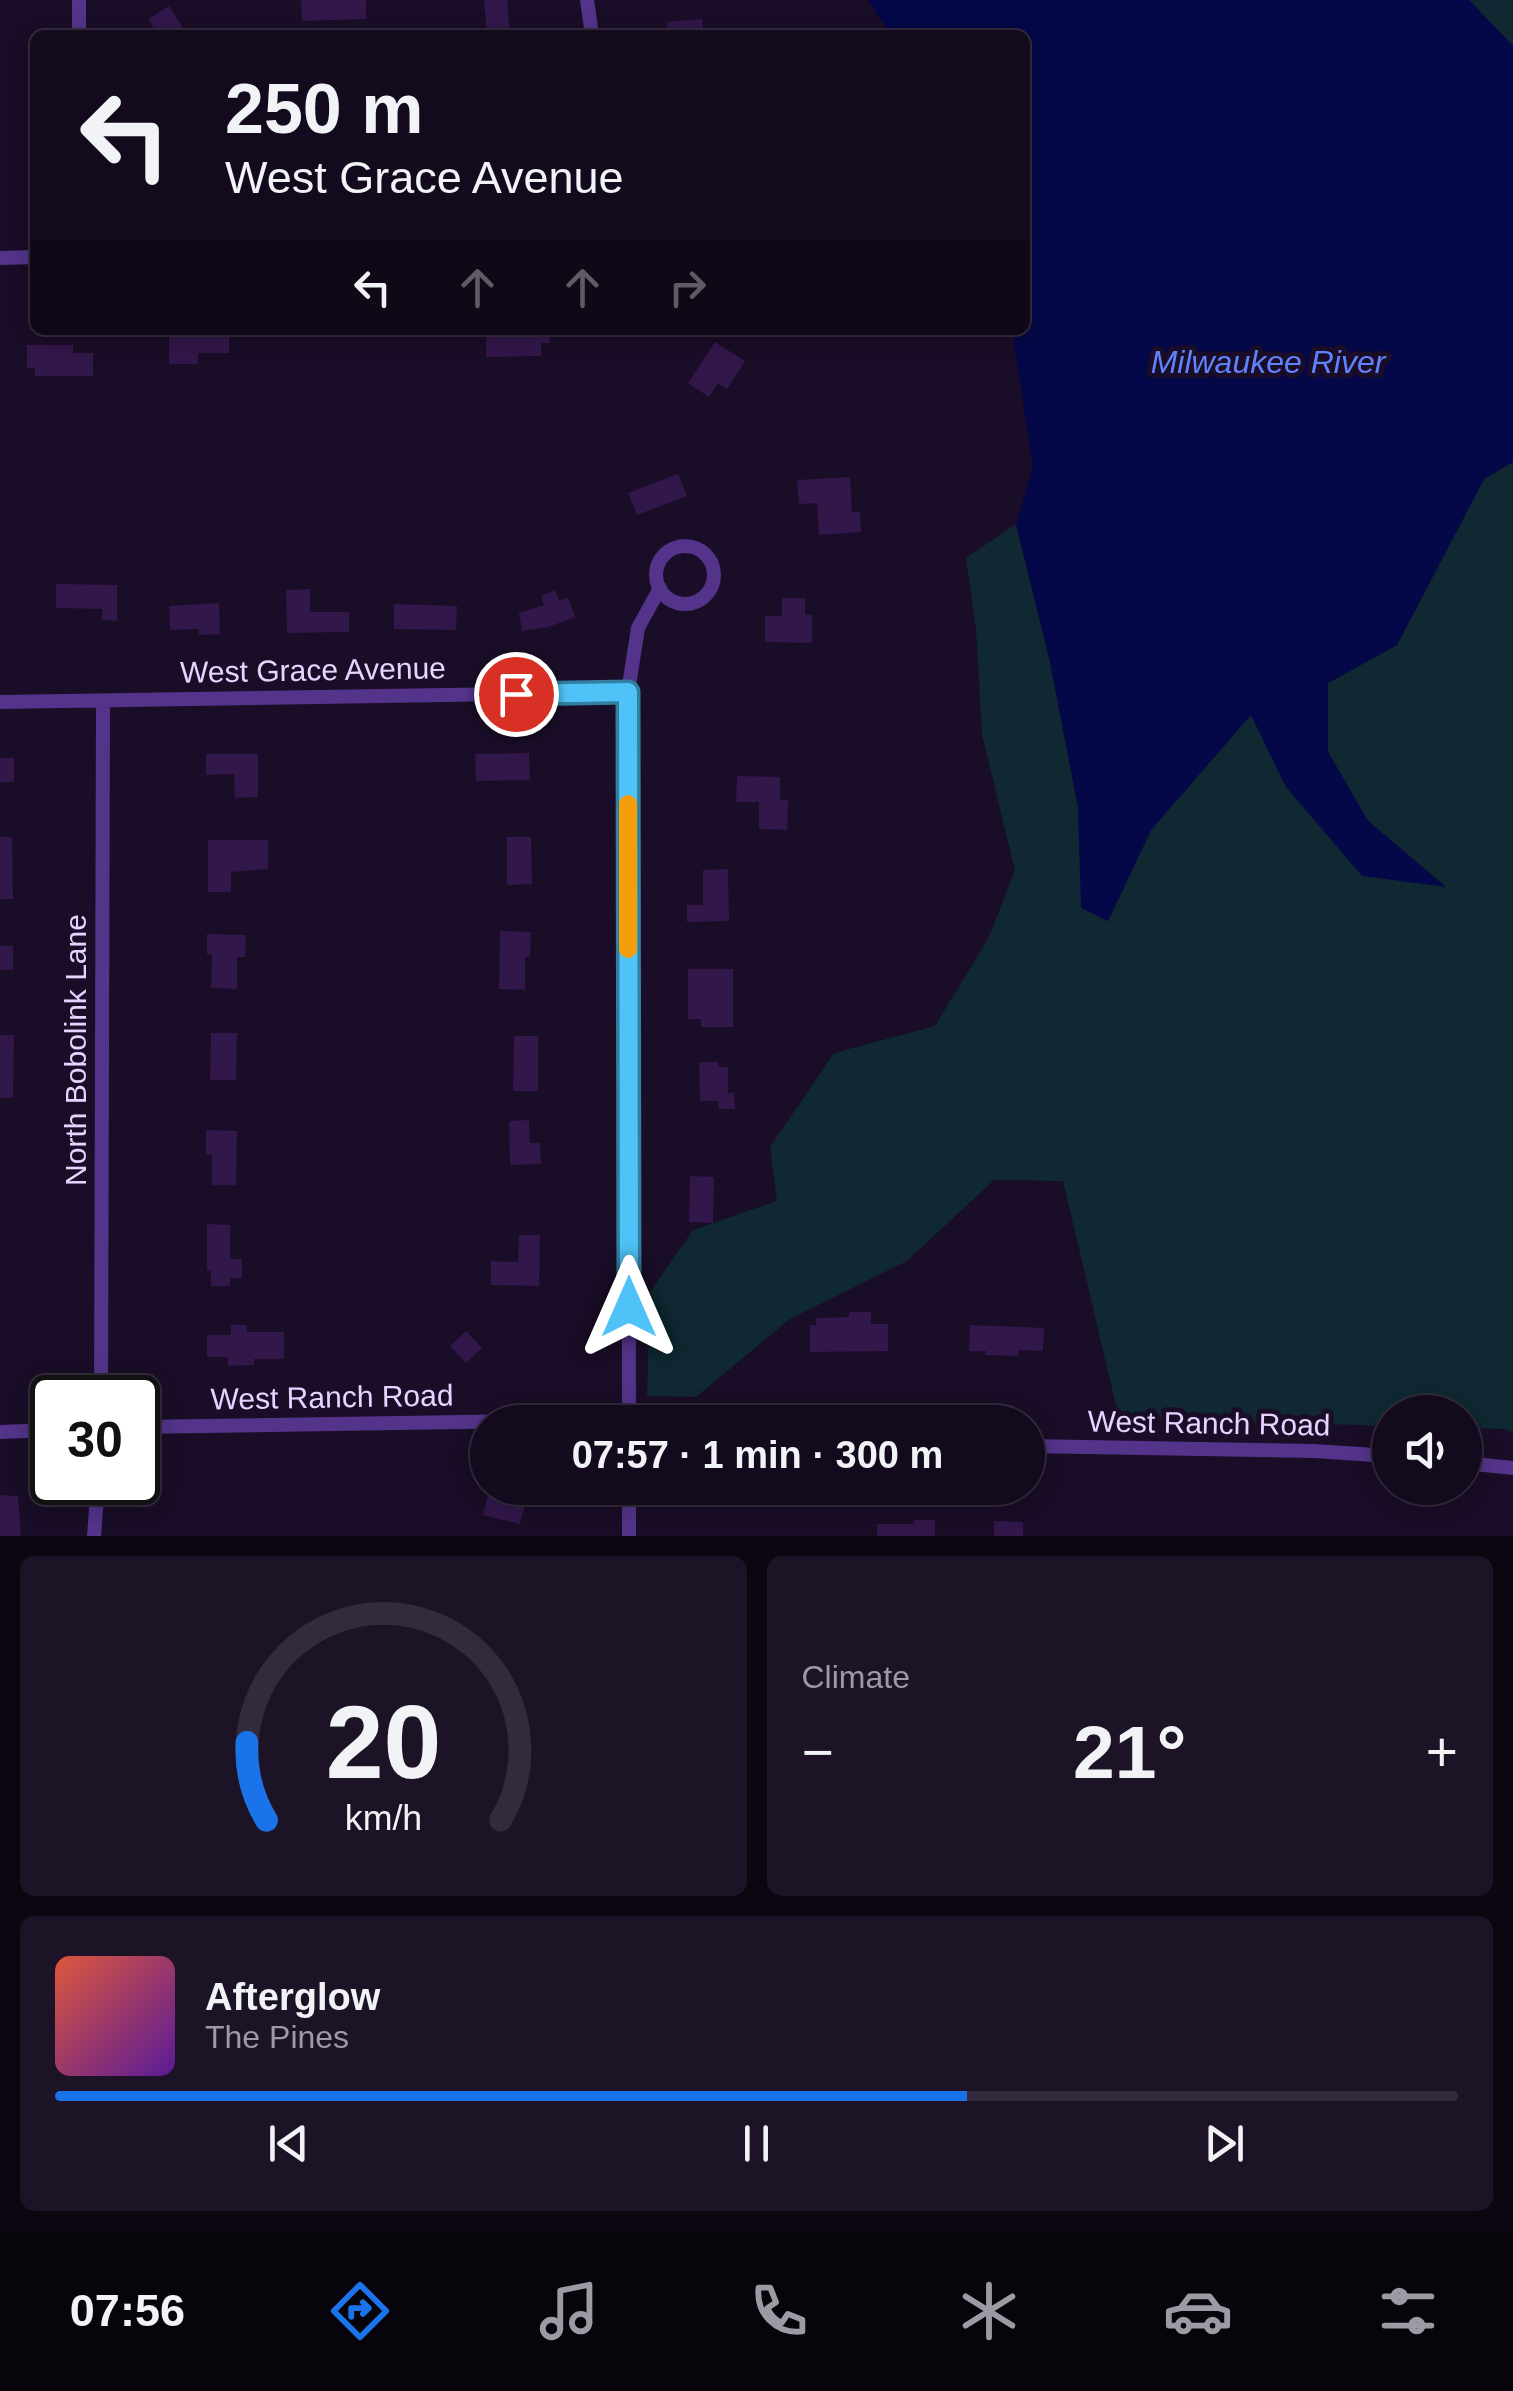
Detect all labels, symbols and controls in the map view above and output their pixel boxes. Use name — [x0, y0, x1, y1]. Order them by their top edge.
icon: left — [60, 70, 190, 200]
text: 250 m — [225, 70, 423, 148]
text: West Grace Avenue — [225, 152, 624, 203]
icon: left — [345, 260, 400, 315]
icon: ahead — [450, 260, 505, 315]
icon: ahead — [555, 260, 610, 315]
icon: right — [660, 260, 715, 315]
water label: Milwaukee River — [1151, 344, 1387, 380]
street label: West Grace Avenue — [180, 651, 446, 689]
pin — [474, 652, 559, 737]
icon: arrive — [489, 667, 544, 722]
street label: North Bobolink Lane — [59, 914, 92, 1186]
position arrow — [577, 1255, 681, 1359]
speed limit sign: 30 — [30, 1375, 160, 1505]
street label: West Ranch Road — [210, 1378, 454, 1416]
map controls — [1372, 1395, 1482, 1505]
button: sound — [1372, 1395, 1482, 1505]
street label: West Ranch Road — [1087, 1404, 1331, 1442]
text: 07:57 · 1 min · 300 m — [572, 1434, 943, 1476]
text: Climate — [802, 1659, 910, 1695]
text: 20 — [325, 1684, 441, 1800]
text: 21° — [1073, 1710, 1186, 1794]
text: − — [802, 1721, 834, 1783]
text: + — [1426, 1721, 1458, 1783]
text: km/h — [345, 1798, 422, 1838]
text: Afterglow — [205, 1976, 380, 2018]
text: The Pines — [205, 2019, 349, 2055]
icon: previous — [261, 2116, 316, 2171]
icon: pause — [729, 2116, 784, 2171]
icon: next — [1197, 2116, 1252, 2171]
icon: directions — [325, 2276, 395, 2346]
icon: music — [534, 2276, 604, 2346]
icon: phone — [744, 2276, 814, 2346]
icon: climate — [954, 2276, 1024, 2346]
icon: car — [1163, 2276, 1233, 2346]
icon: filters — [1373, 2276, 1443, 2346]
text: 07:56 — [70, 2285, 185, 2336]

